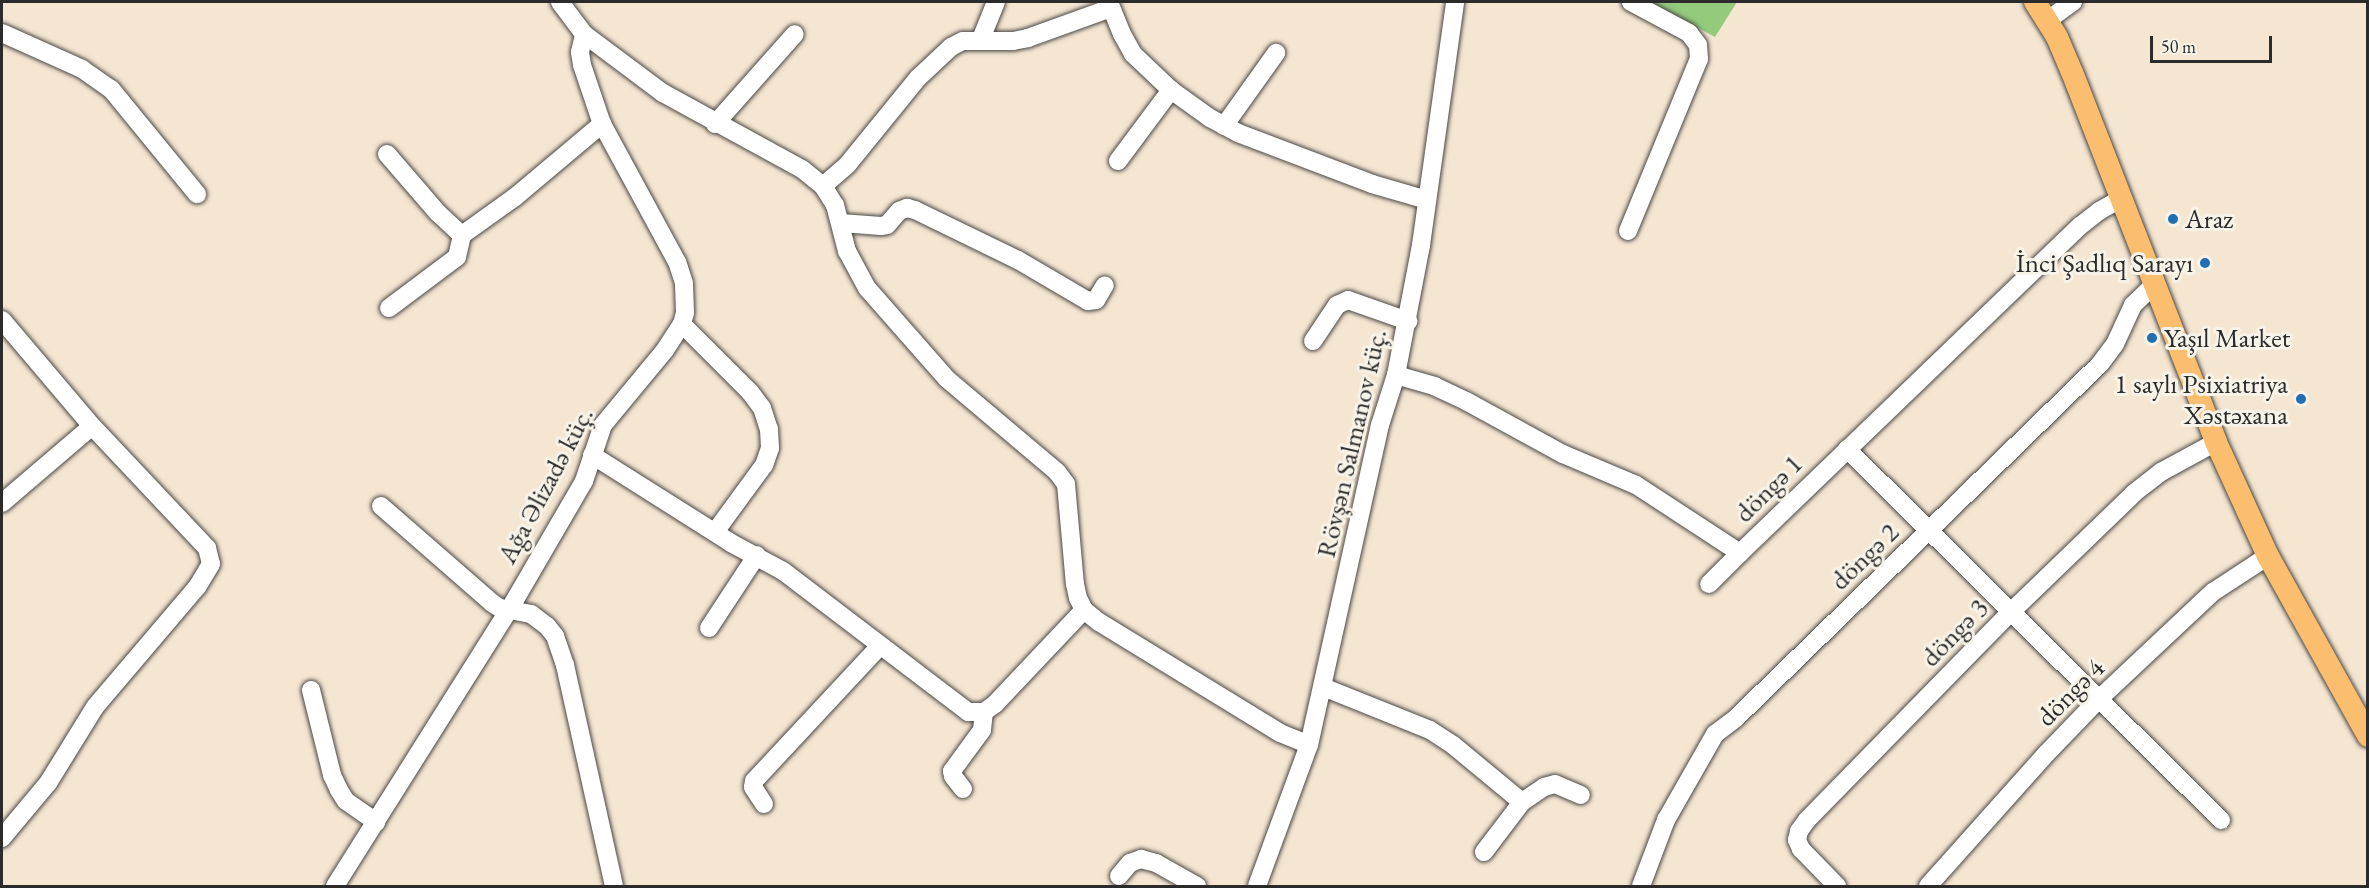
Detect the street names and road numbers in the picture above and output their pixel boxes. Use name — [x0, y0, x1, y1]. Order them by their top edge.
street label: Rövşən Salmanov küç. — [1309, 326, 1393, 560]
street label: Ağa Əlizadə küç. — [490, 401, 600, 569]
street label: döngə 1 — [1727, 447, 1809, 529]
street label: döngə 2 — [1823, 516, 1905, 596]
street label: döngə 3 — [1914, 591, 1994, 673]
street label: döngə 4 — [2029, 651, 2111, 733]

